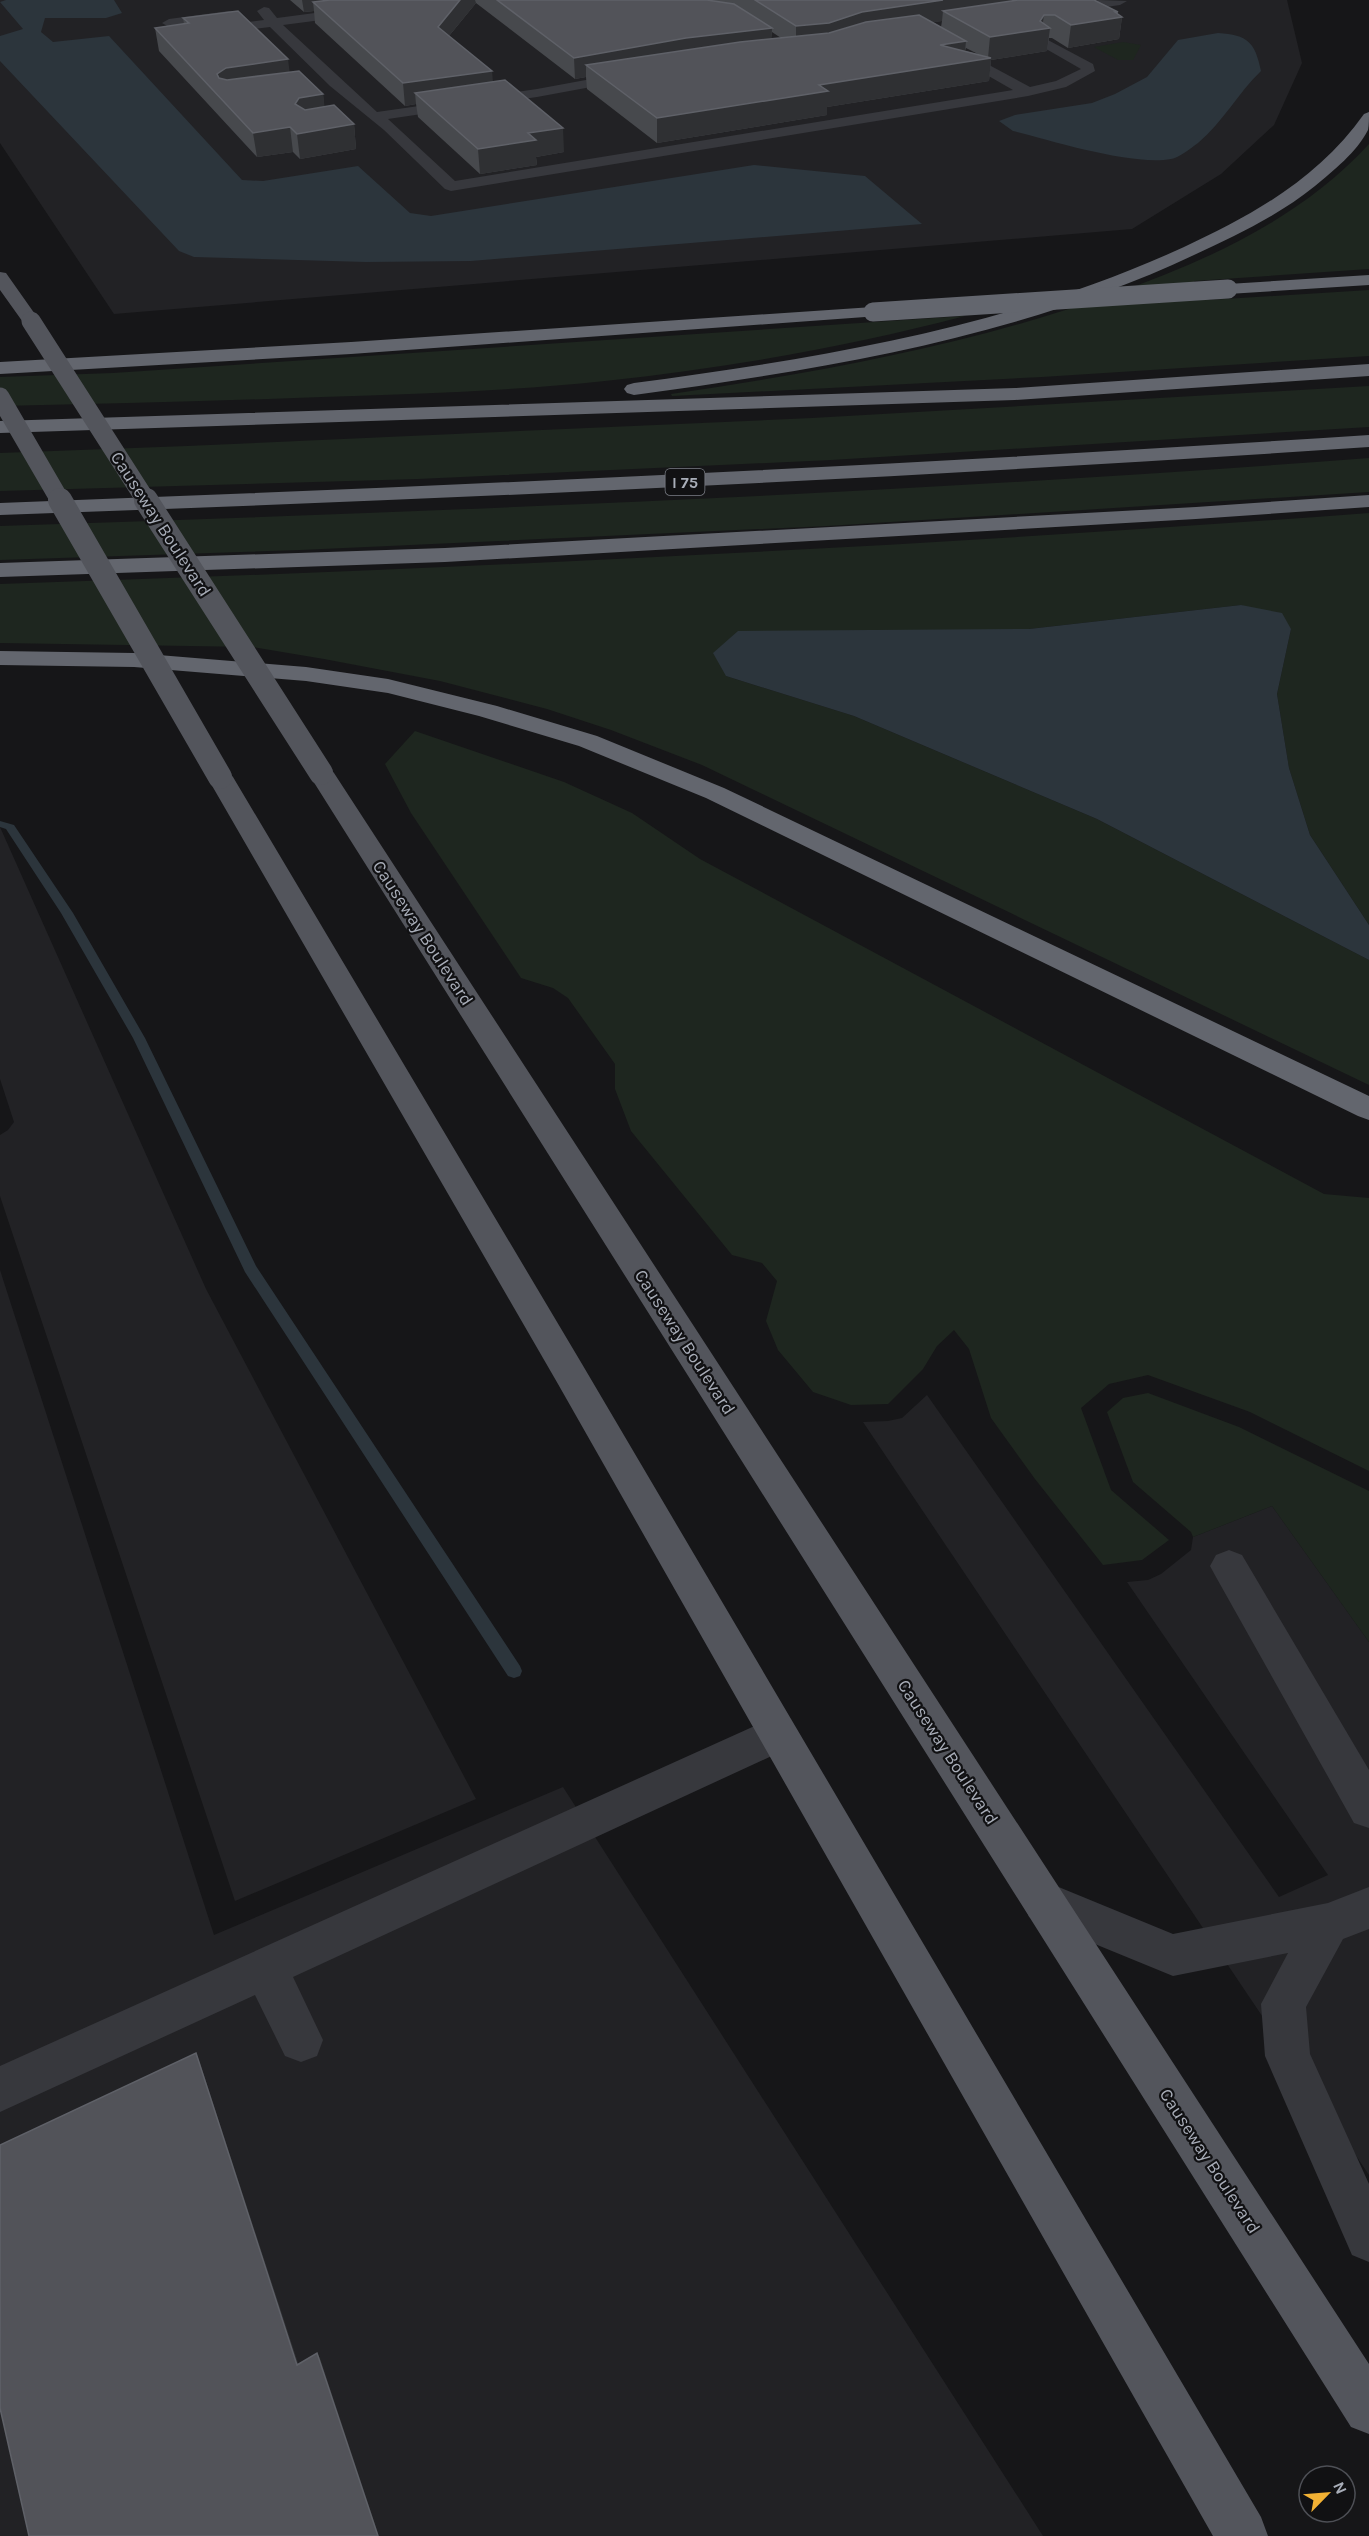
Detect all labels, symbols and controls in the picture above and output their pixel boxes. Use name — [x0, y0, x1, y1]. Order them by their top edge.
street label: Causeway Boulevard — [106, 447, 216, 601]
road number: I 75 — [666, 469, 704, 495]
street label: Causeway Boulevard — [368, 856, 478, 1010]
street label: Causeway Boulevard — [630, 1265, 740, 1419]
street label: Causeway Boulevard — [893, 1675, 1003, 1829]
street label: Causeway Boulevard — [1155, 2084, 1265, 2238]
north arrow — [1297, 2464, 1357, 2524]
text: N — [1329, 2479, 1351, 2497]

